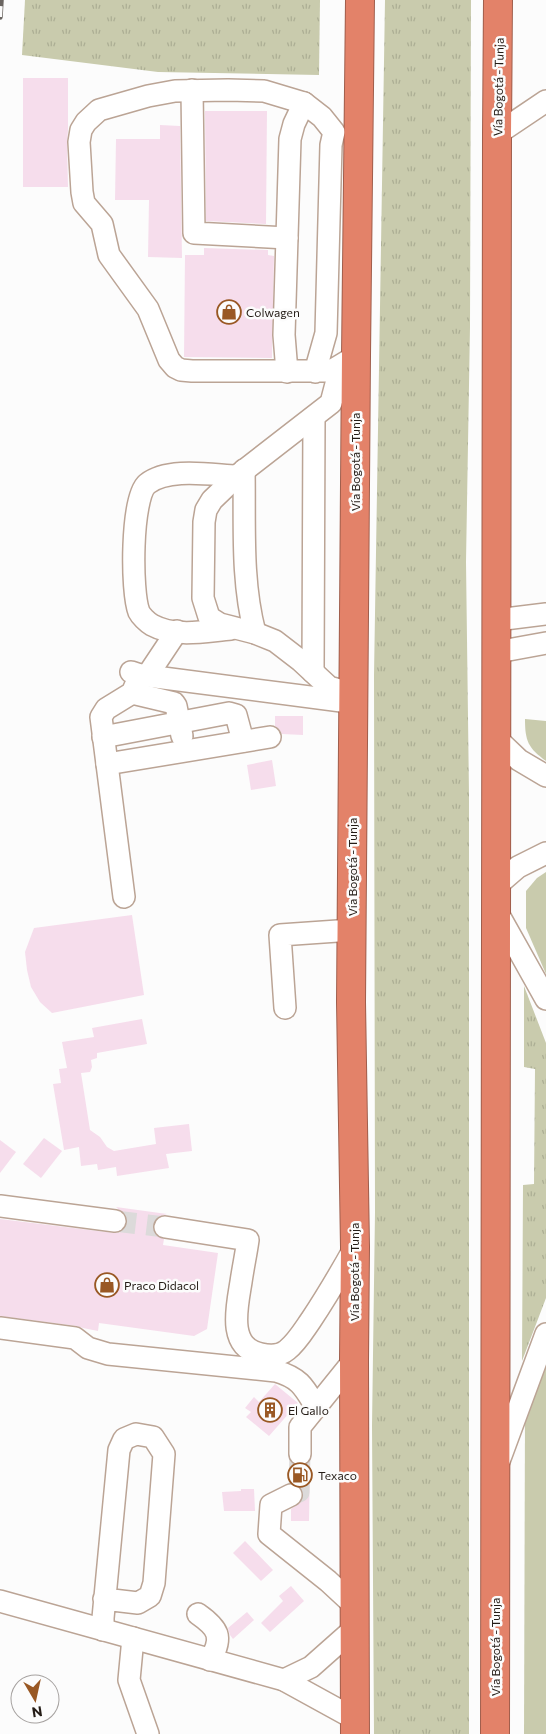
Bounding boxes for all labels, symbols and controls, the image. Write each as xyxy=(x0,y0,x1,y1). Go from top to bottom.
street label: Vía Bogotá - Tunja xyxy=(490,38,506,136)
shop icon: Colwagen xyxy=(216,299,242,325)
place label: Colwagen xyxy=(246,305,300,319)
street label: Vía Bogotá - Tunja xyxy=(348,413,362,511)
street label: Vía Bogotá - Tunja xyxy=(345,818,359,916)
street label: Vía Bogotá - Tunja xyxy=(347,1223,361,1321)
shop icon: Praco Didacol xyxy=(94,1272,120,1298)
place label: Praco Didacol xyxy=(124,1278,199,1292)
building icon: El Gallo xyxy=(257,1397,283,1423)
place label: El Gallo xyxy=(288,1403,329,1417)
fuel station icon: Texaco xyxy=(287,1462,313,1488)
place label: Texaco xyxy=(318,1468,357,1482)
street label: Vía Bogotá - Tunja xyxy=(488,1598,502,1696)
north arrow xyxy=(10,1674,60,1724)
text: N xyxy=(31,1703,44,1722)

